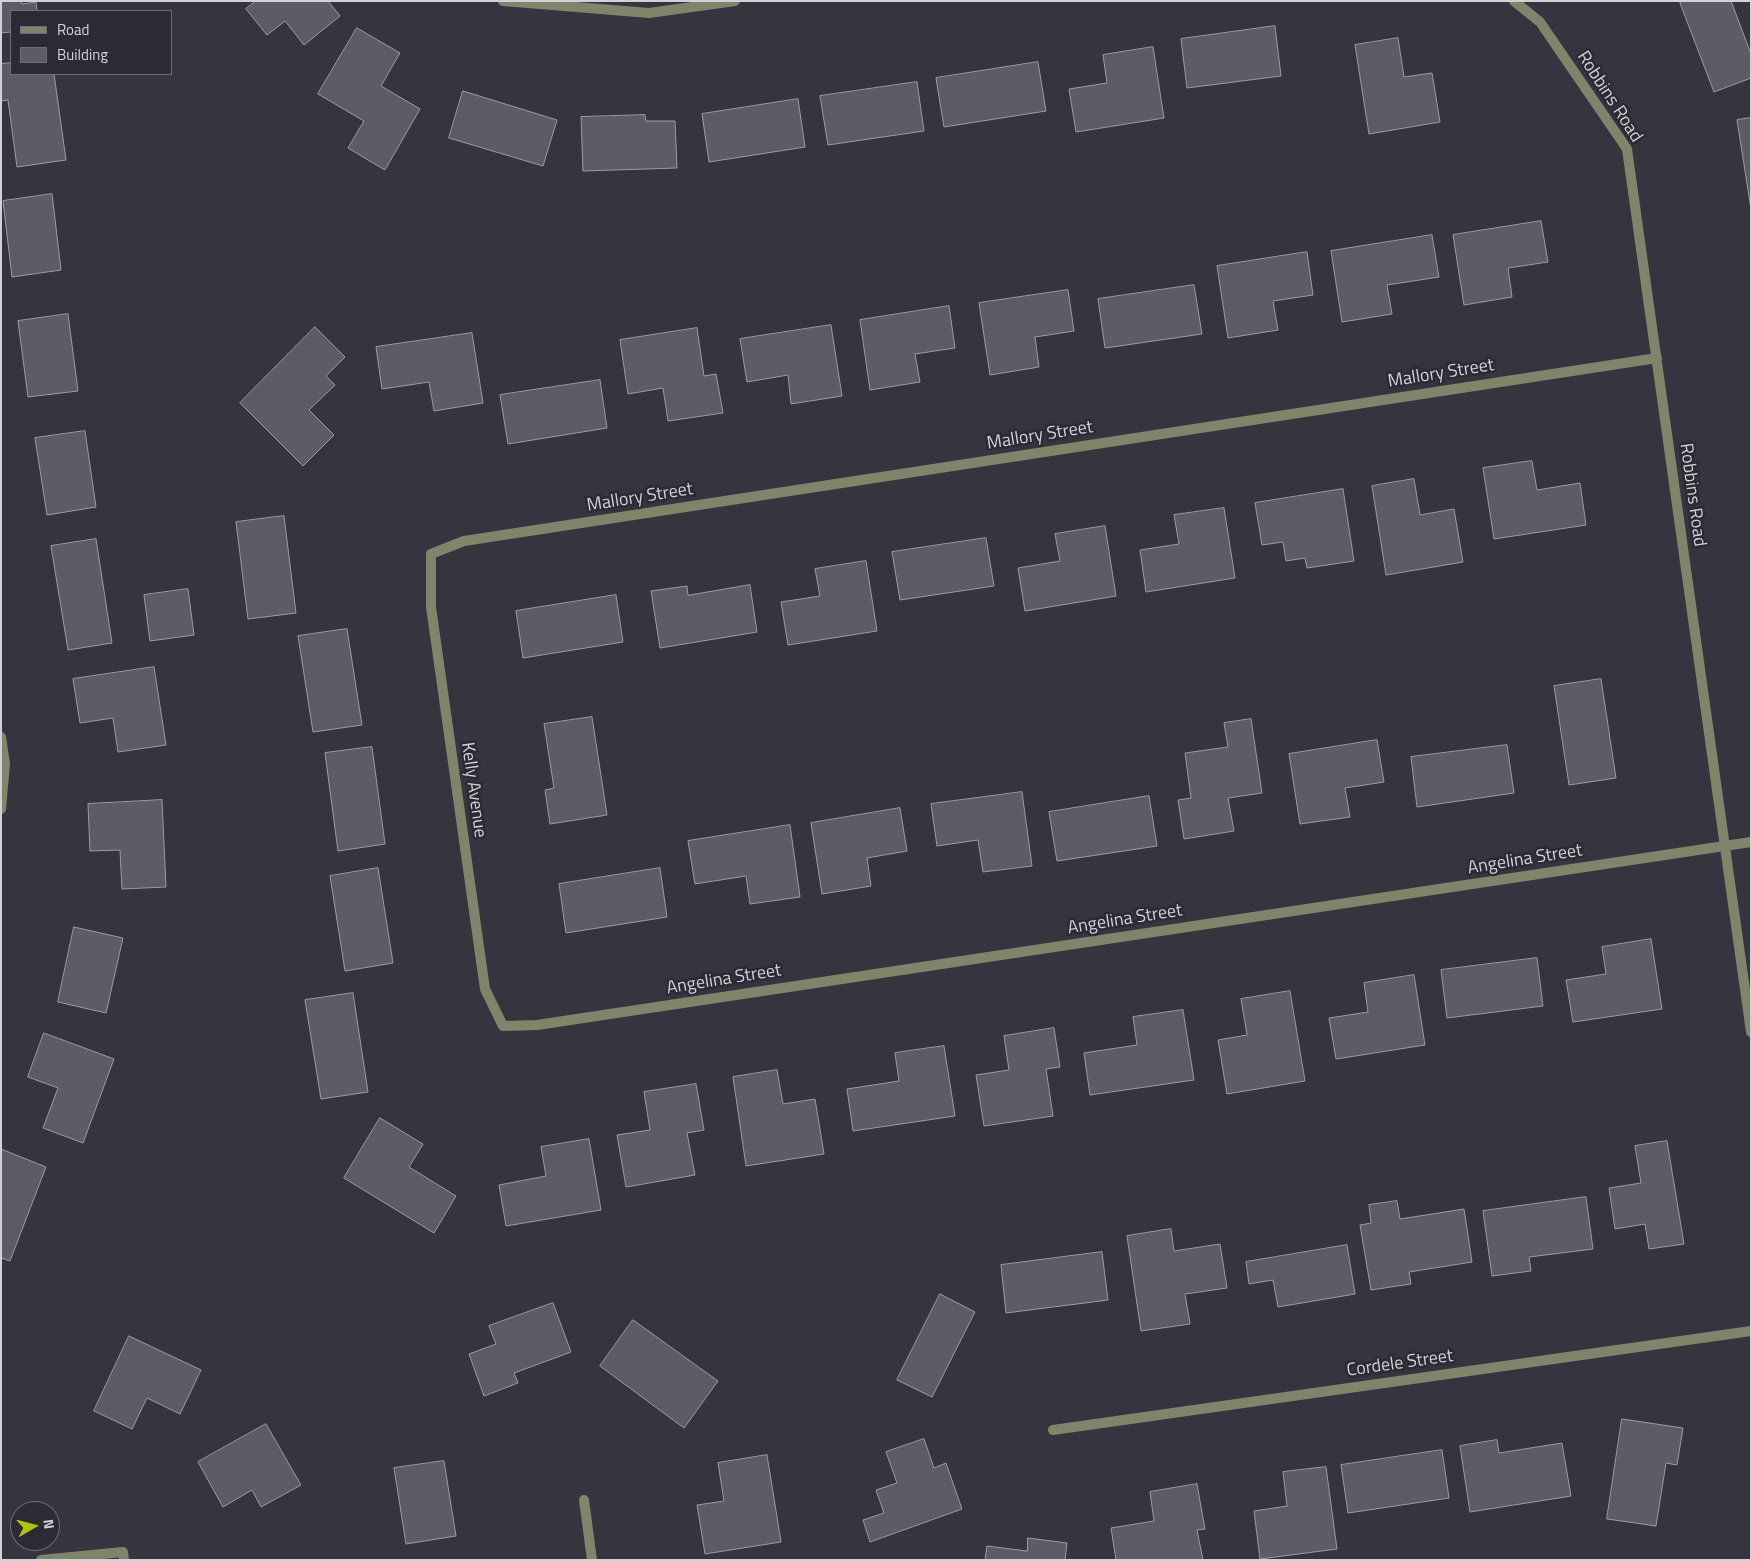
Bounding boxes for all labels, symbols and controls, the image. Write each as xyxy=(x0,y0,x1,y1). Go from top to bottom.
legend xyxy=(10,10,172,75)
text: Road xyxy=(57,18,89,41)
text: Building xyxy=(57,43,108,66)
street label: Robbins Road xyxy=(1572,47,1646,147)
street label: Mallory Street xyxy=(1386,355,1496,393)
street label: Mallory Street xyxy=(985,417,1095,455)
street label: Robbins Road xyxy=(1674,442,1710,548)
street label: Mallory Street xyxy=(585,479,695,517)
street label: Kelly Avenue xyxy=(456,741,490,839)
street label: Angelina Street xyxy=(1466,840,1584,880)
street label: Angelina Street xyxy=(1066,900,1184,940)
street label: Angelina Street xyxy=(665,960,783,1000)
street label: Cordele Street xyxy=(1345,1346,1455,1382)
north arrow xyxy=(10,1501,60,1551)
text: N xyxy=(38,1518,60,1530)

